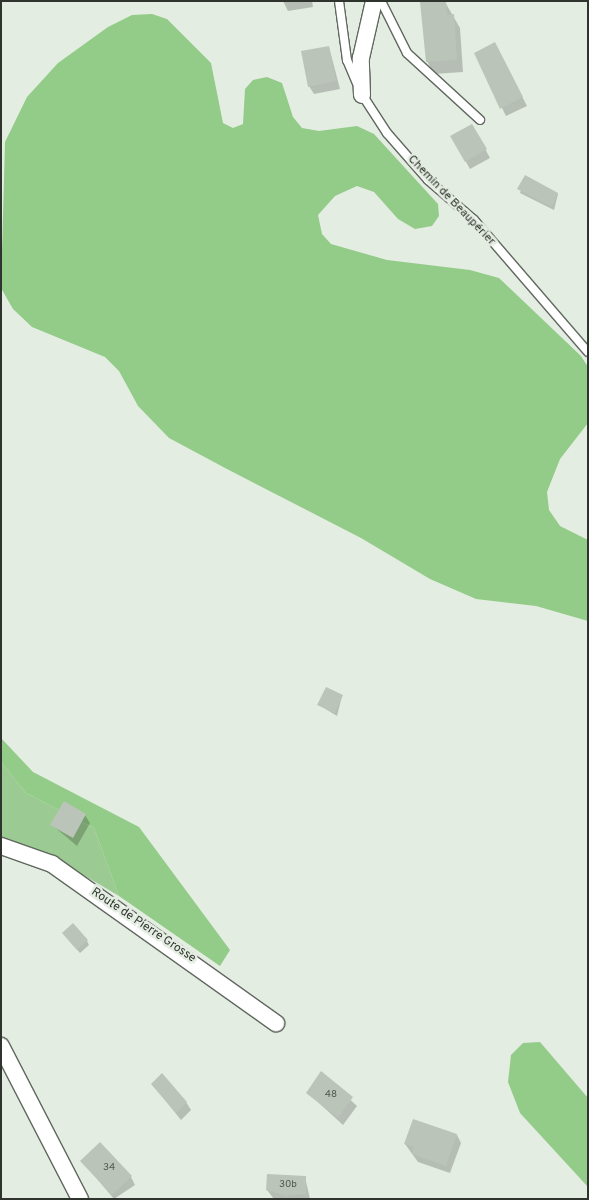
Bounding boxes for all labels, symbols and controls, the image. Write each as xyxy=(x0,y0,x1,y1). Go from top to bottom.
street label: Chemin de Beaupérier xyxy=(404,153,498,249)
street label: Route de Pierre Grosse xyxy=(88,886,198,966)
house number: 48 xyxy=(325,1089,337,1101)
house number: 34 xyxy=(103,1162,115,1174)
house number: 30b xyxy=(279,1179,297,1191)

